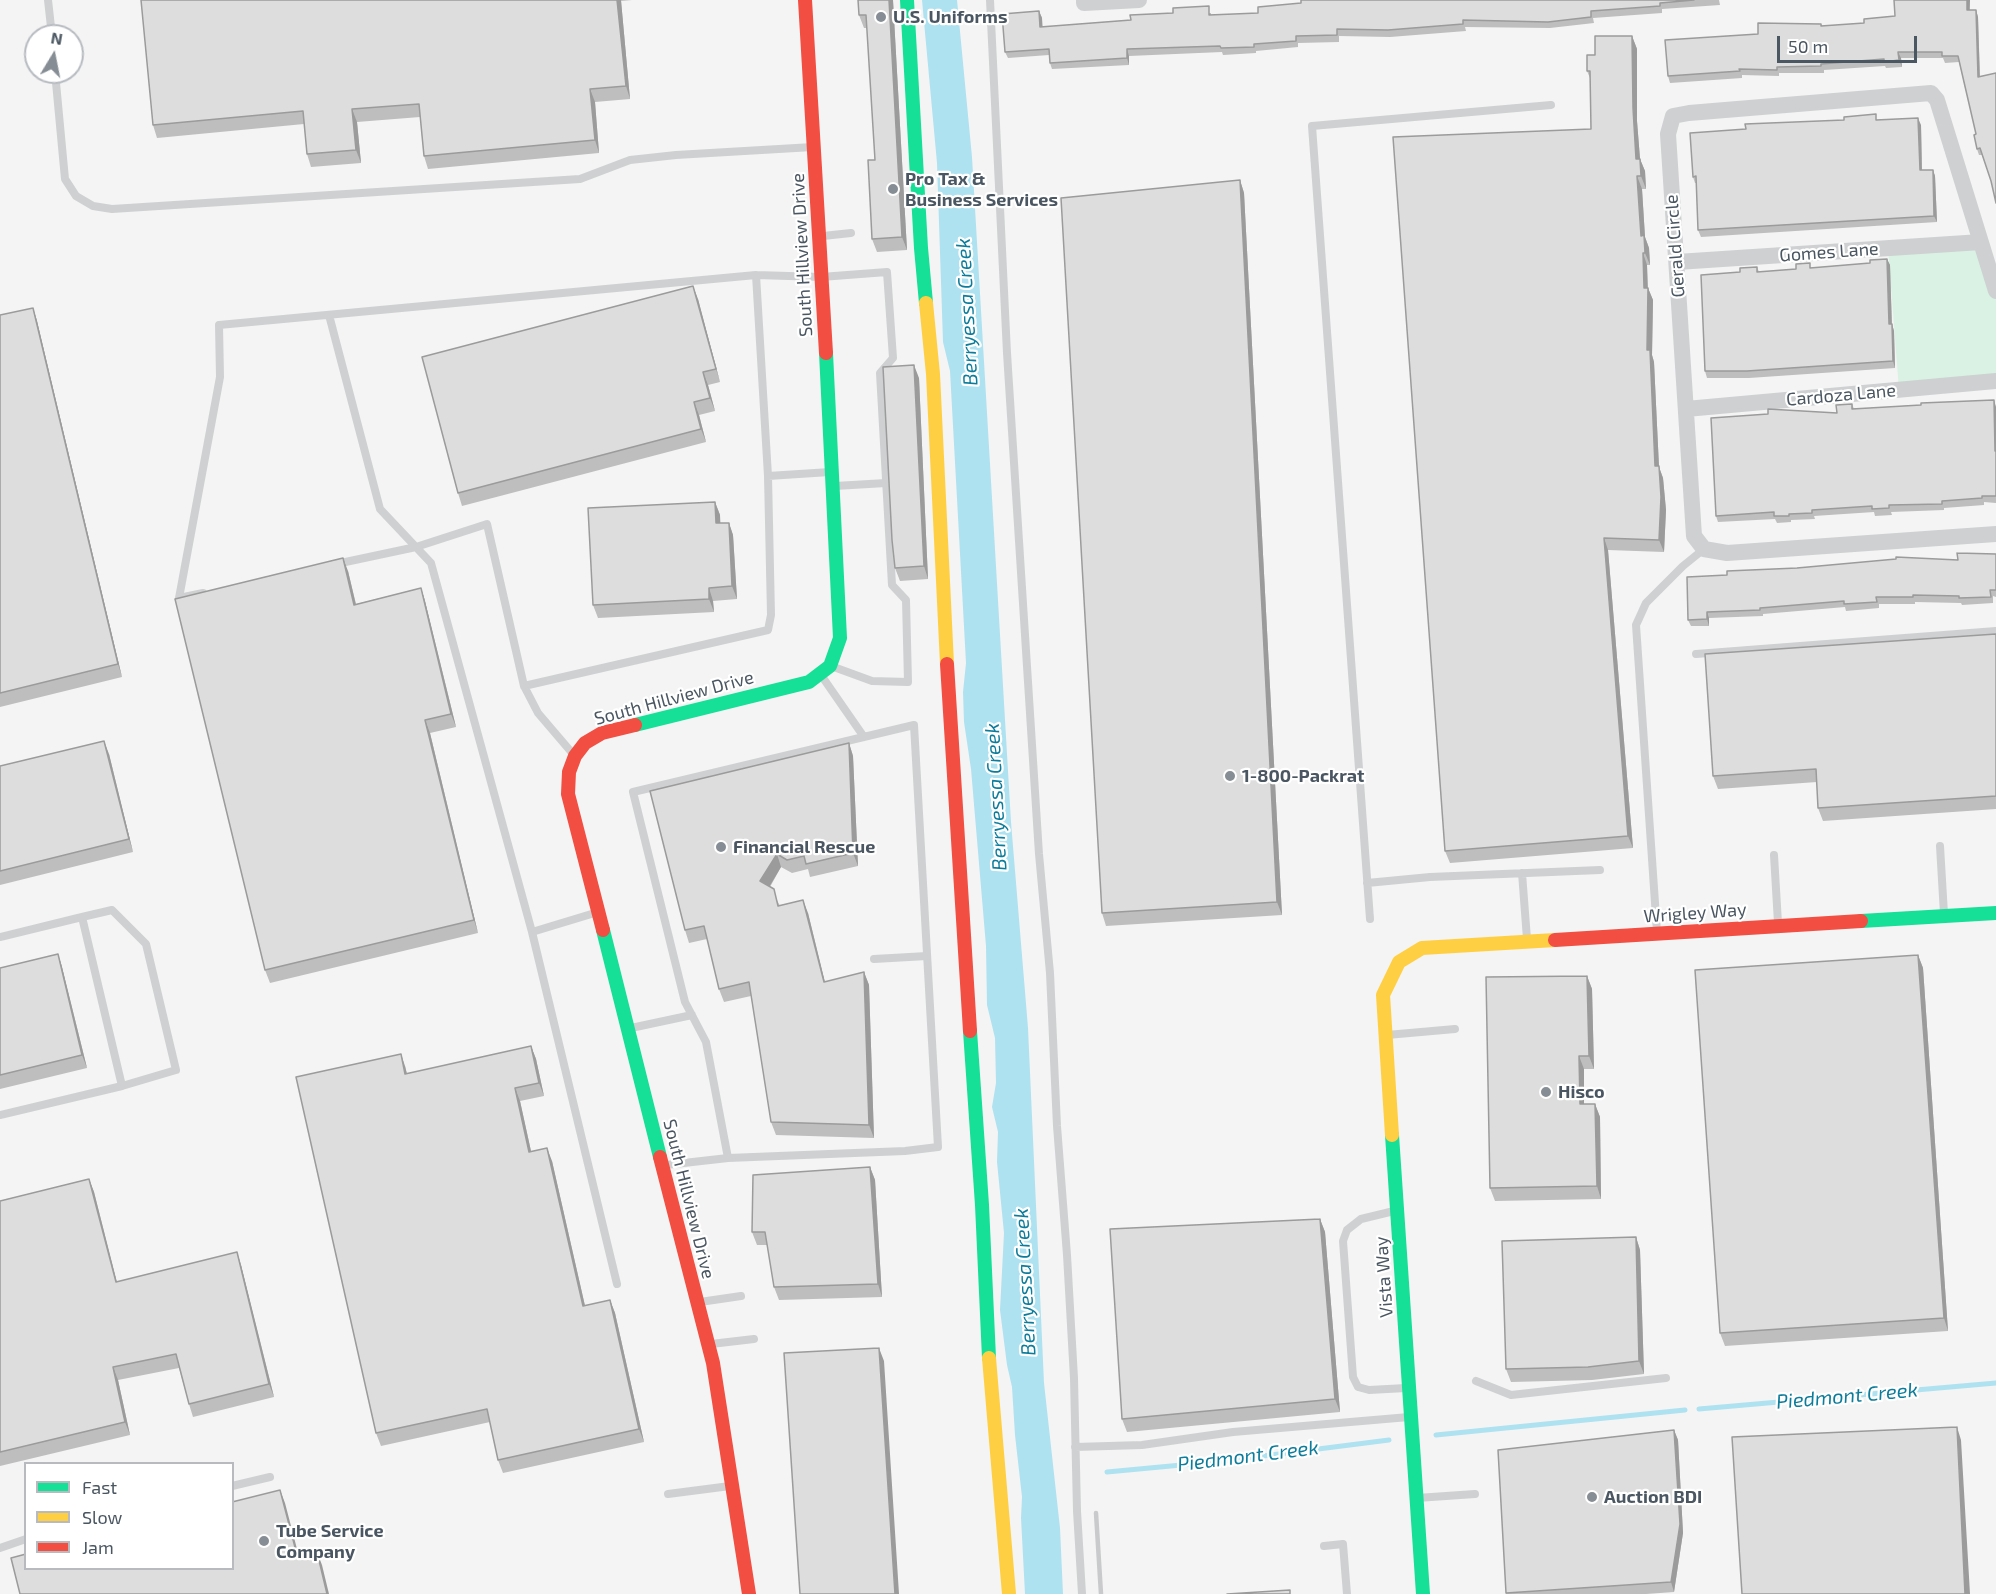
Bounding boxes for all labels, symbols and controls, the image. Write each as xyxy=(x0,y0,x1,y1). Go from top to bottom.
place label: U.S. Uniforms xyxy=(893,6,1008,28)
marker: U.S. Uniforms xyxy=(874,10,888,24)
north arrow xyxy=(24,24,84,84)
scale bar xyxy=(1780,24,1920,62)
text: N xyxy=(50,27,64,48)
text: 50 m xyxy=(1788,35,1828,57)
place label: Pro Tax & Business Services xyxy=(905,168,1058,210)
street label: South Hillview Drive xyxy=(787,173,817,337)
marker: Pro Tax & Business Services xyxy=(886,182,900,196)
street label: Gerald Circle xyxy=(1661,194,1689,298)
water label: Berryessa Creek xyxy=(951,238,983,386)
street label: Gomes Lane xyxy=(1779,238,1879,266)
street label: Cardoza Lane xyxy=(1785,379,1897,411)
street label: South Hillview Drive xyxy=(592,666,756,730)
water label: Berryessa Creek xyxy=(980,723,1012,871)
place label: 1-800-Packrat xyxy=(1242,765,1364,787)
marker: 1-800-Packrat xyxy=(1223,769,1237,783)
place label: Financial Rescue xyxy=(733,836,875,858)
marker: Financial Rescue xyxy=(714,840,728,854)
street label: Wrigley Way xyxy=(1643,899,1747,927)
place label: Hisco xyxy=(1558,1081,1605,1103)
marker: Hisco xyxy=(1539,1085,1553,1099)
street label: South Hillview Drive xyxy=(659,1117,719,1281)
water label: Berryessa Creek xyxy=(1009,1208,1041,1356)
street label: Vista Way xyxy=(1370,1236,1398,1318)
water label: Piedmont Creek xyxy=(1775,1378,1919,1414)
water label: Piedmont Creek xyxy=(1176,1435,1320,1477)
legend xyxy=(24,1462,234,1570)
text: Fast xyxy=(82,1476,117,1498)
place label: Auction BDI xyxy=(1604,1486,1702,1508)
marker: Auction BDI xyxy=(1585,1490,1599,1504)
text: Slow xyxy=(82,1506,122,1528)
place label: Tube Service Company xyxy=(276,1520,384,1562)
marker: Tube Service Company xyxy=(257,1534,271,1548)
text: Jam xyxy=(82,1536,114,1558)

